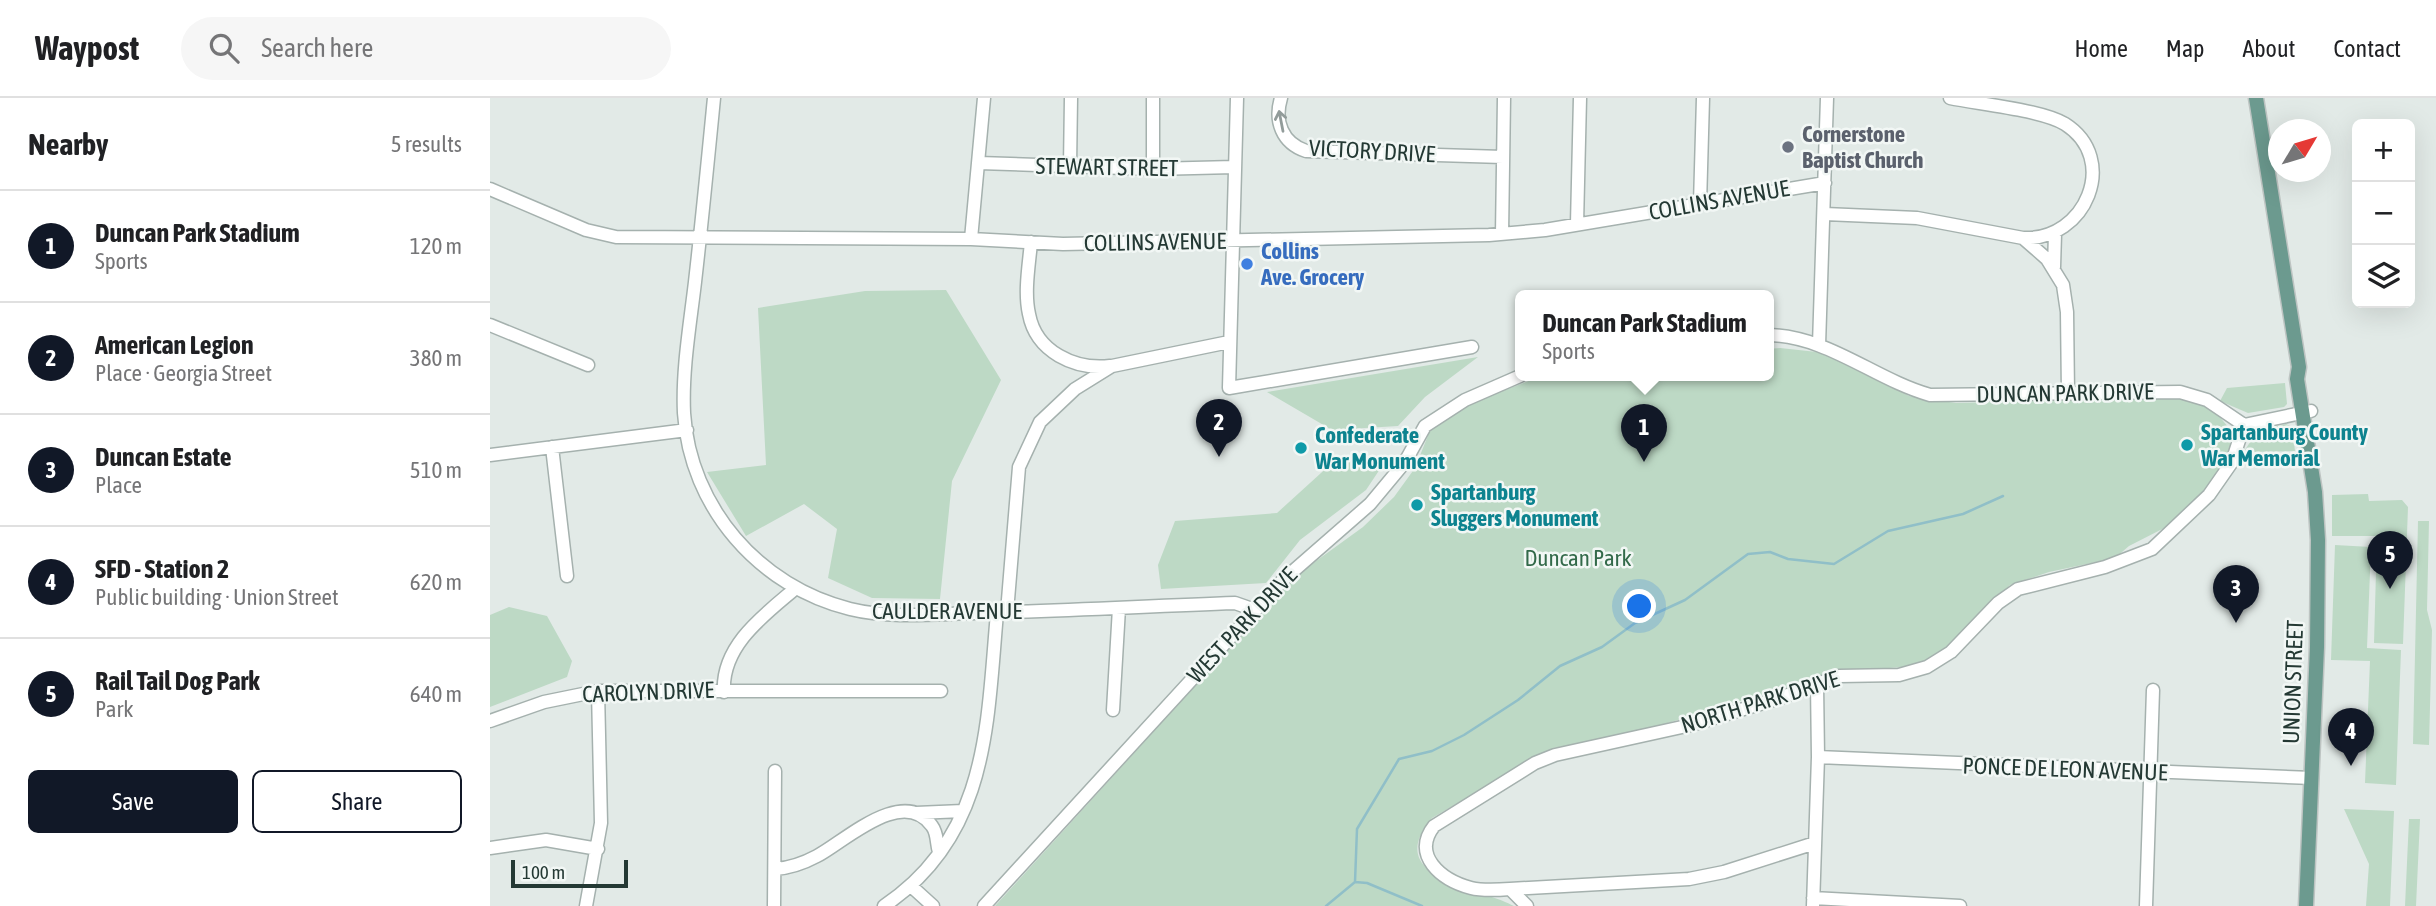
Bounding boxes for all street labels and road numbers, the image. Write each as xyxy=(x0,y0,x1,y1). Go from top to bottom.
street label: VICTORY DRIVE xyxy=(1308,135,1436,167)
street label: STEWART STREET xyxy=(1035,153,1179,181)
street label: COLLINS AVENUE xyxy=(1647,175,1791,225)
street label: COLLINS AVENUE xyxy=(1084,228,1227,256)
street label: DUNCAN PARK DRIVE xyxy=(1976,378,2154,408)
street label: WEST PARK DRIVE xyxy=(1182,562,1302,688)
street label: CAULDER AVENUE xyxy=(872,598,1022,624)
street label: UNION STREET xyxy=(2278,620,2308,744)
street label: NORTH PARK DRIVE xyxy=(1678,666,1842,738)
street label: CAROLYN DRIVE xyxy=(582,677,715,707)
street label: PONCE DE LEON AVENUE xyxy=(1962,752,2168,786)

